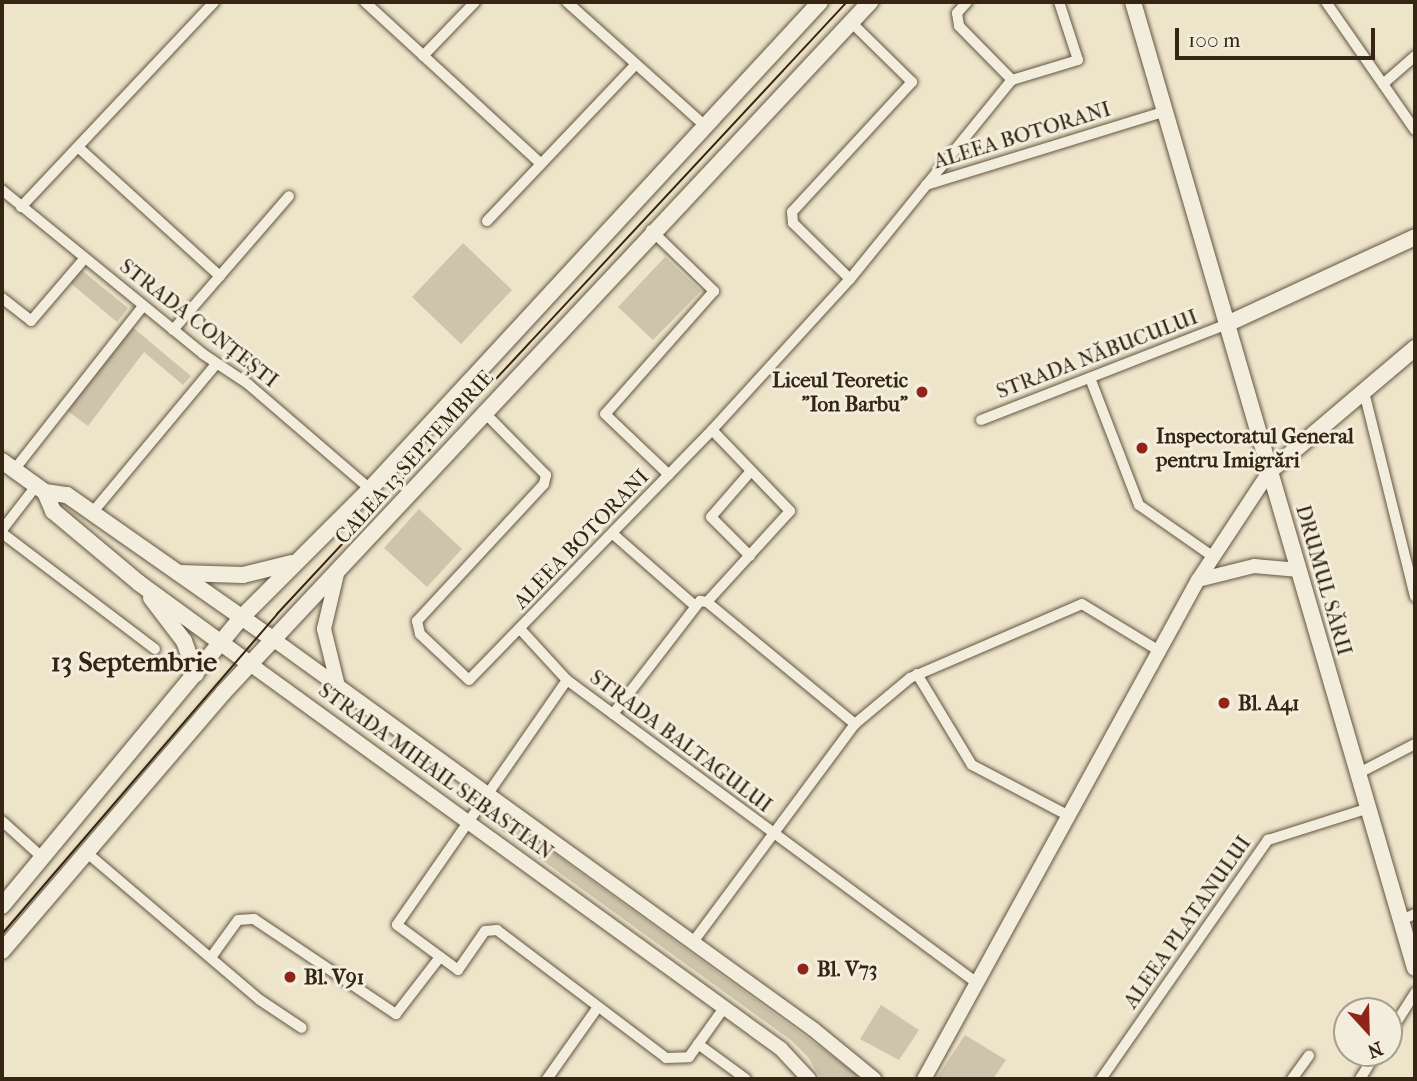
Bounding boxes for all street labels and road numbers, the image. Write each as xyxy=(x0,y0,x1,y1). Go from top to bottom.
street label: ALEEA BOTORANI xyxy=(930,96,1114,174)
street label: STRADA CONȚEȘTI xyxy=(115,253,283,393)
street label: STRADA NĂBUCULUI xyxy=(993,304,1201,404)
street label: CALEA 13 SEPTEMBRIE xyxy=(329,365,499,549)
street label: ALEEA BOTORANI xyxy=(508,464,654,614)
street label: DRUMUL SĂRII xyxy=(1290,502,1358,658)
street label: STRADA BALTAGULUI xyxy=(585,664,777,818)
street label: STRADA MIHAIL SEBASTIAN xyxy=(314,677,558,865)
street label: ALEEA PLATANULUI xyxy=(1118,831,1256,1013)

